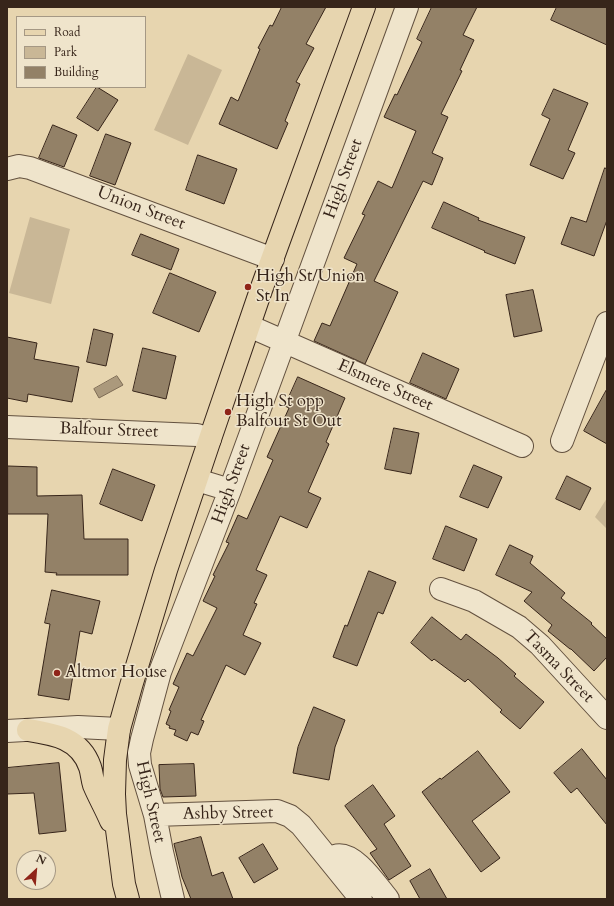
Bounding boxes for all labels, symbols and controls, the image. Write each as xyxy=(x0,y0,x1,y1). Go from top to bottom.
legend xyxy=(16,16,146,88)
text: Road xyxy=(54,24,80,40)
text: Park xyxy=(54,44,77,60)
text: Building xyxy=(54,64,98,80)
street label: High Street xyxy=(320,136,368,222)
street label: Union Street xyxy=(94,183,188,235)
place label: High St/Union St In xyxy=(256,267,365,307)
marker: High St/Union St In xyxy=(243,282,253,292)
street label: Elsmere Street xyxy=(334,356,436,416)
place label: High St opp Balfour St Out xyxy=(236,392,342,432)
marker: High St opp Balfour St Out xyxy=(223,407,233,417)
street label: Balfour Street xyxy=(59,419,159,443)
street label: High Street xyxy=(208,441,256,527)
street label: Tasma Street xyxy=(518,627,598,707)
place label: Altmor House xyxy=(65,663,167,683)
marker: Altmor House xyxy=(52,668,62,678)
street label: High Street xyxy=(131,759,169,845)
street label: Ashby Street xyxy=(182,803,274,825)
north arrow xyxy=(16,850,56,890)
text: N xyxy=(33,851,49,868)

